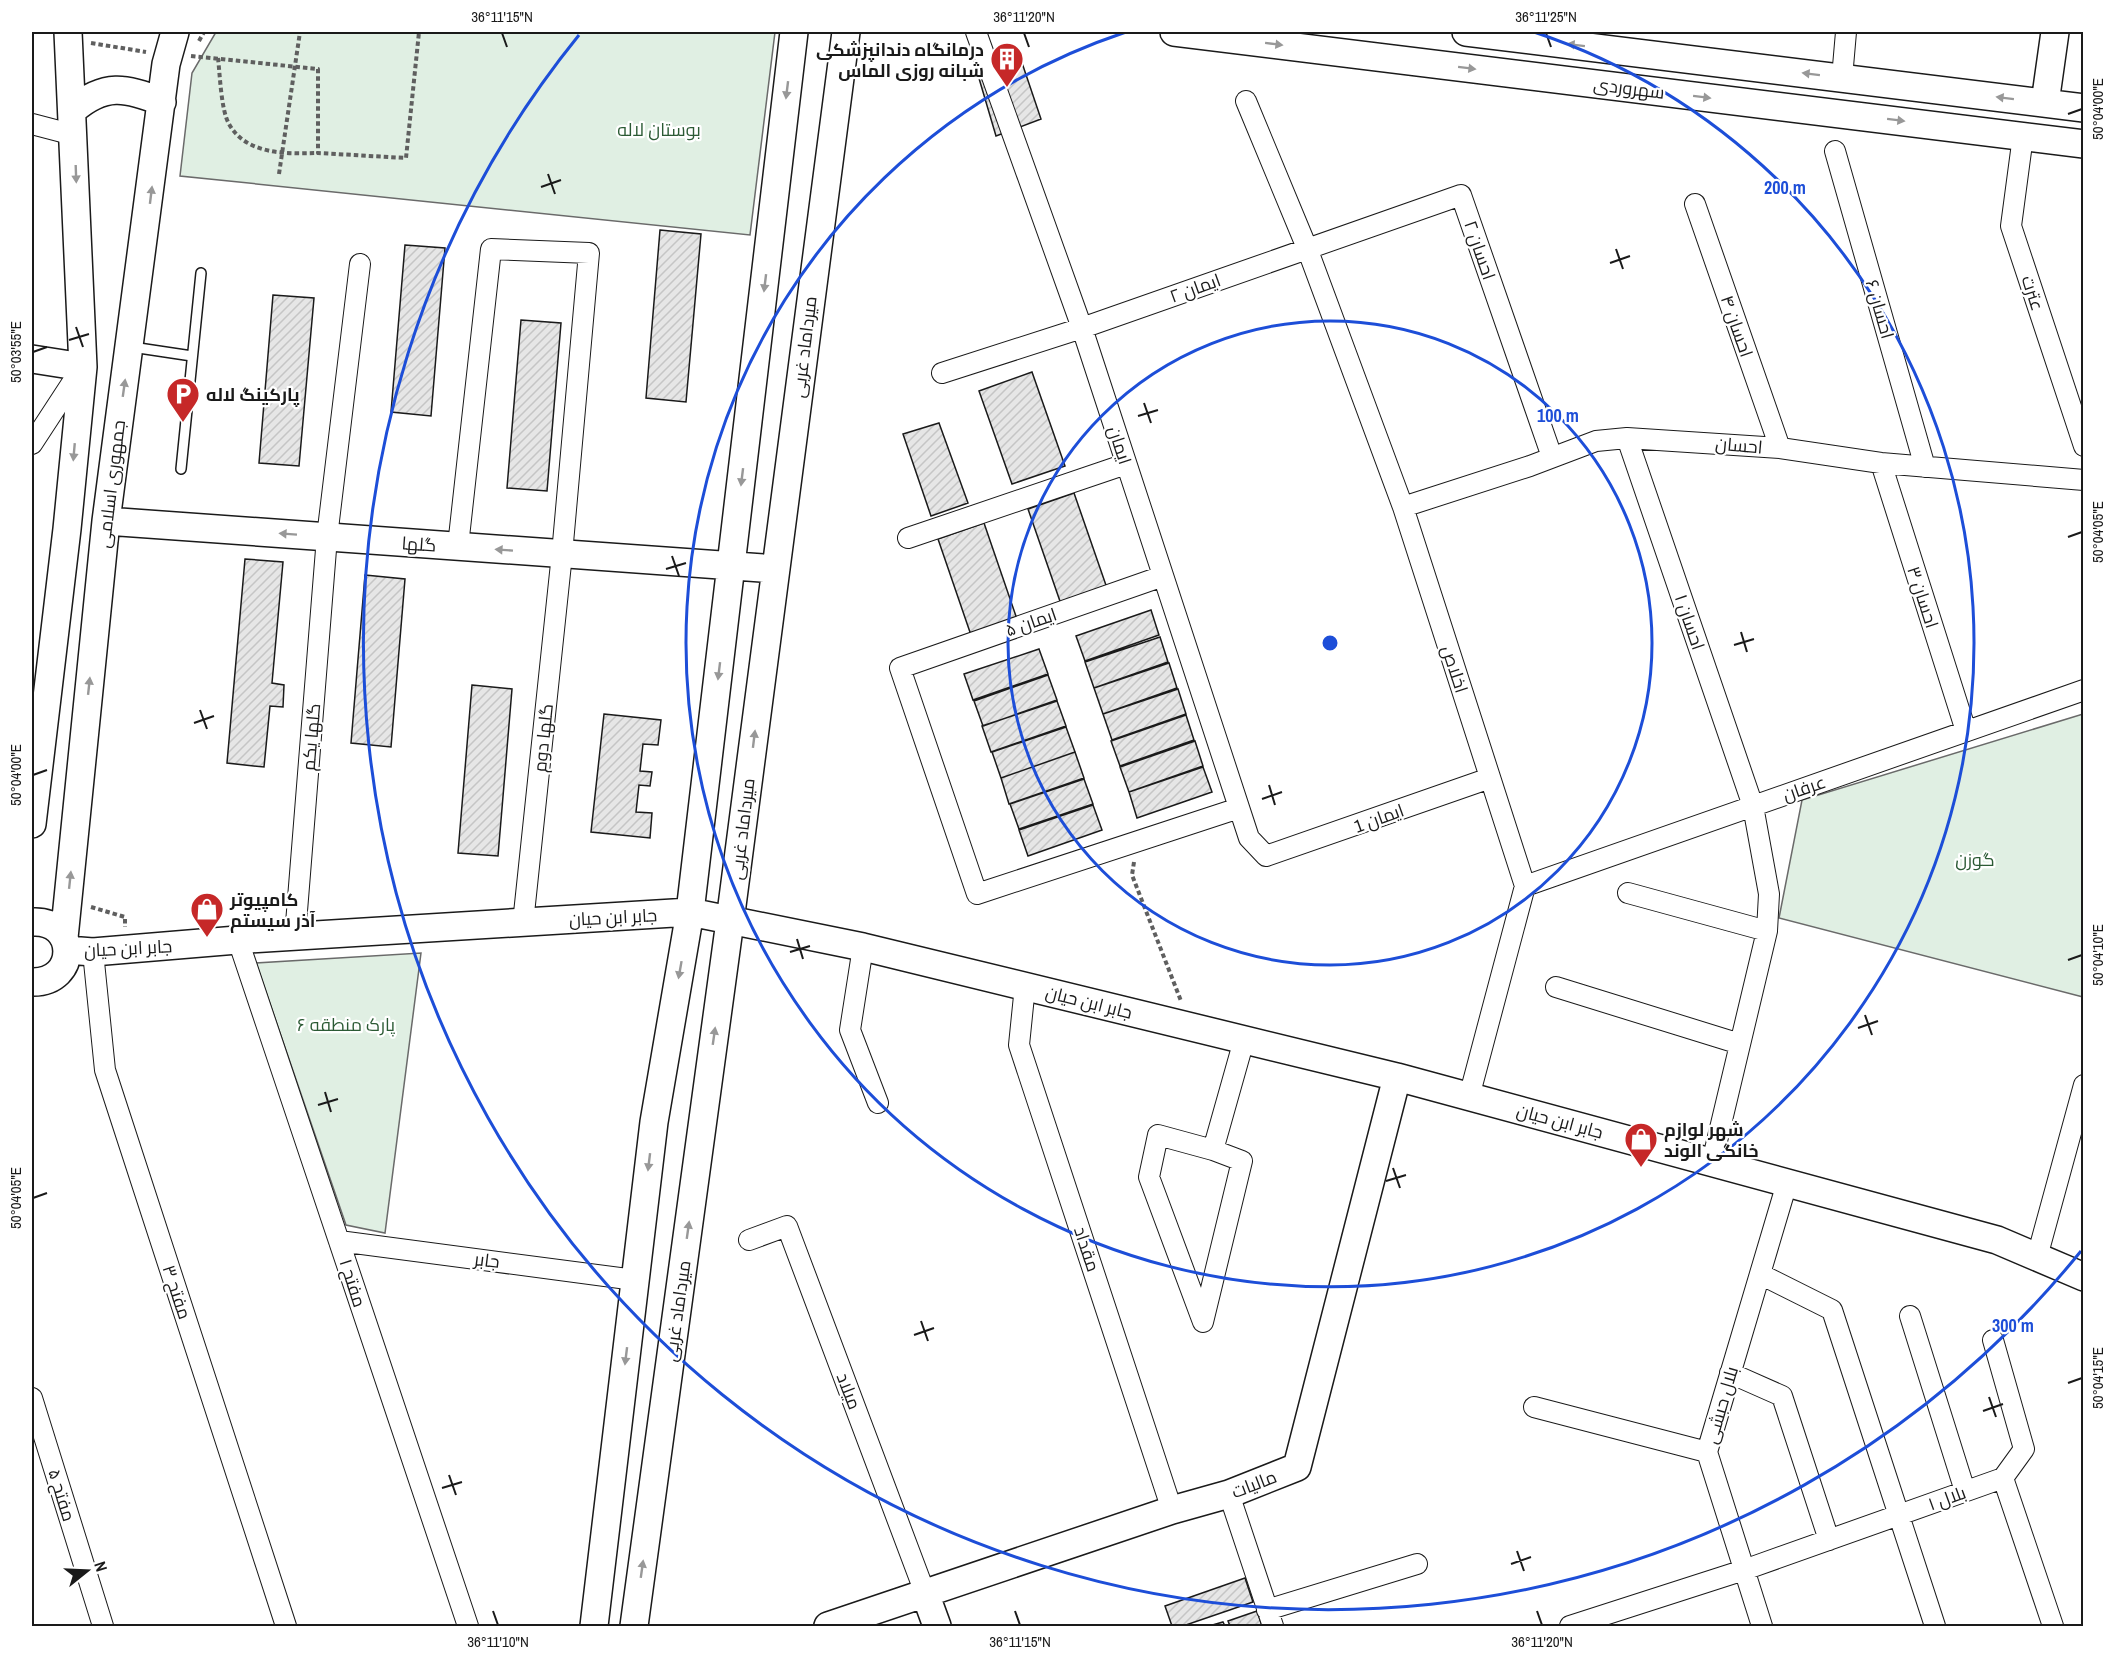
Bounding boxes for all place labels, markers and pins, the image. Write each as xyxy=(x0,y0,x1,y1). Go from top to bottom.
place label: درمانگاه دندان‍‍پزشکی شبانه روزی الماس xyxy=(816,37,984,83)
building icon: درمانگاه دندان‍‍پزشکی شبانه روزی الماس xyxy=(989,41,1025,88)
parking icon: پارکینگ لاله xyxy=(165,376,201,423)
place label: پارکینگ لاله xyxy=(206,382,300,407)
centre of rings xyxy=(1320,633,1340,653)
place label: کامپیوتر آذر سیستم xyxy=(229,887,316,933)
shop icon: کامپیوتر آذر سیستم xyxy=(189,891,225,938)
place label: شهر لوازم خانگی الوند xyxy=(1664,1117,1759,1163)
shop icon: شهر لوازم خانگی الوند xyxy=(1623,1121,1659,1168)

